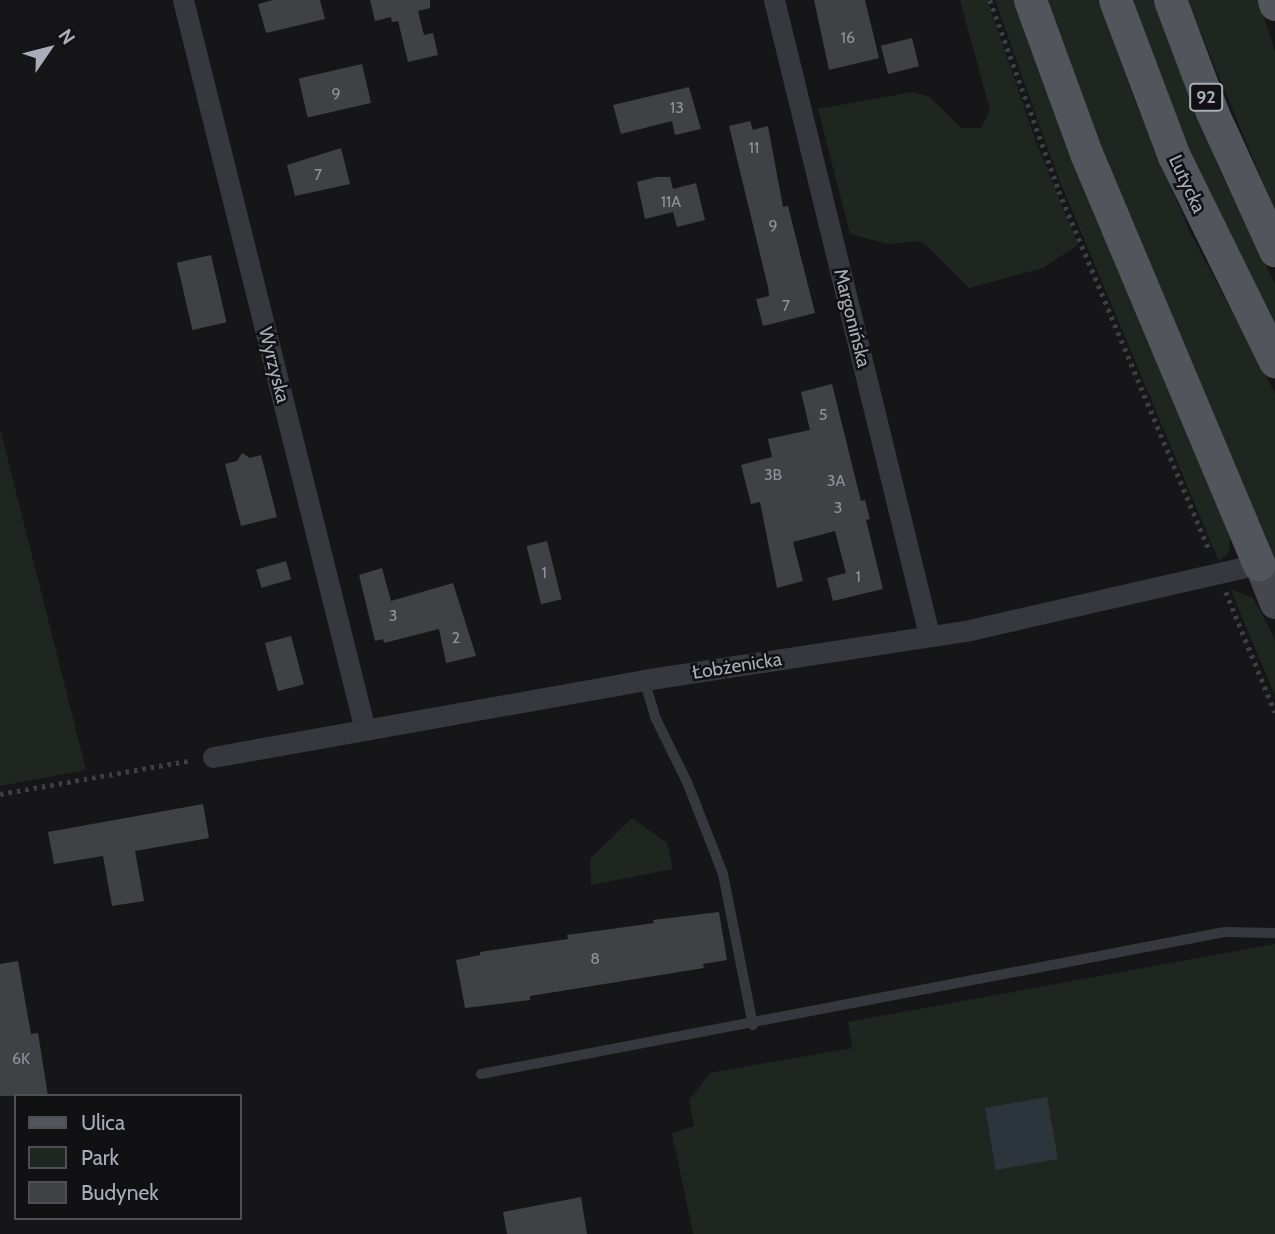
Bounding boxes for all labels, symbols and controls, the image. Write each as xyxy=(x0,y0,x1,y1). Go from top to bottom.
north arrow xyxy=(14,14,84,84)
text: N xyxy=(53,25,80,49)
house number: 16 xyxy=(841,28,855,48)
road number: 92 xyxy=(1188,82,1224,112)
house number: 9 xyxy=(331,84,341,104)
house number: 13 xyxy=(670,98,684,118)
house number: 11 xyxy=(749,138,759,158)
street label: Lutycka xyxy=(1164,151,1210,217)
house number: 7 xyxy=(314,165,322,185)
house number: 11A xyxy=(661,192,681,212)
house number: 9 xyxy=(768,216,778,236)
street label: Margonińska xyxy=(829,266,875,370)
house number: 7 xyxy=(782,296,790,316)
street label: Wyrzyska xyxy=(254,325,294,405)
house number: 5 xyxy=(819,405,827,425)
house number: 3B xyxy=(764,465,782,485)
house number: 3A xyxy=(827,471,845,491)
house number: 3 xyxy=(834,498,842,518)
house number: 1 xyxy=(541,563,547,583)
house number: 1 xyxy=(855,567,861,587)
house number: 3 xyxy=(389,606,397,626)
house number: 2 xyxy=(452,628,460,648)
street label: Łobżenicka xyxy=(691,648,783,684)
house number: 8 xyxy=(590,949,600,969)
house number: 6K xyxy=(12,1049,30,1069)
legend xyxy=(14,1094,242,1220)
text: Ulica xyxy=(81,1110,125,1135)
text: Park xyxy=(81,1145,119,1170)
text: Budynek xyxy=(81,1180,159,1205)

